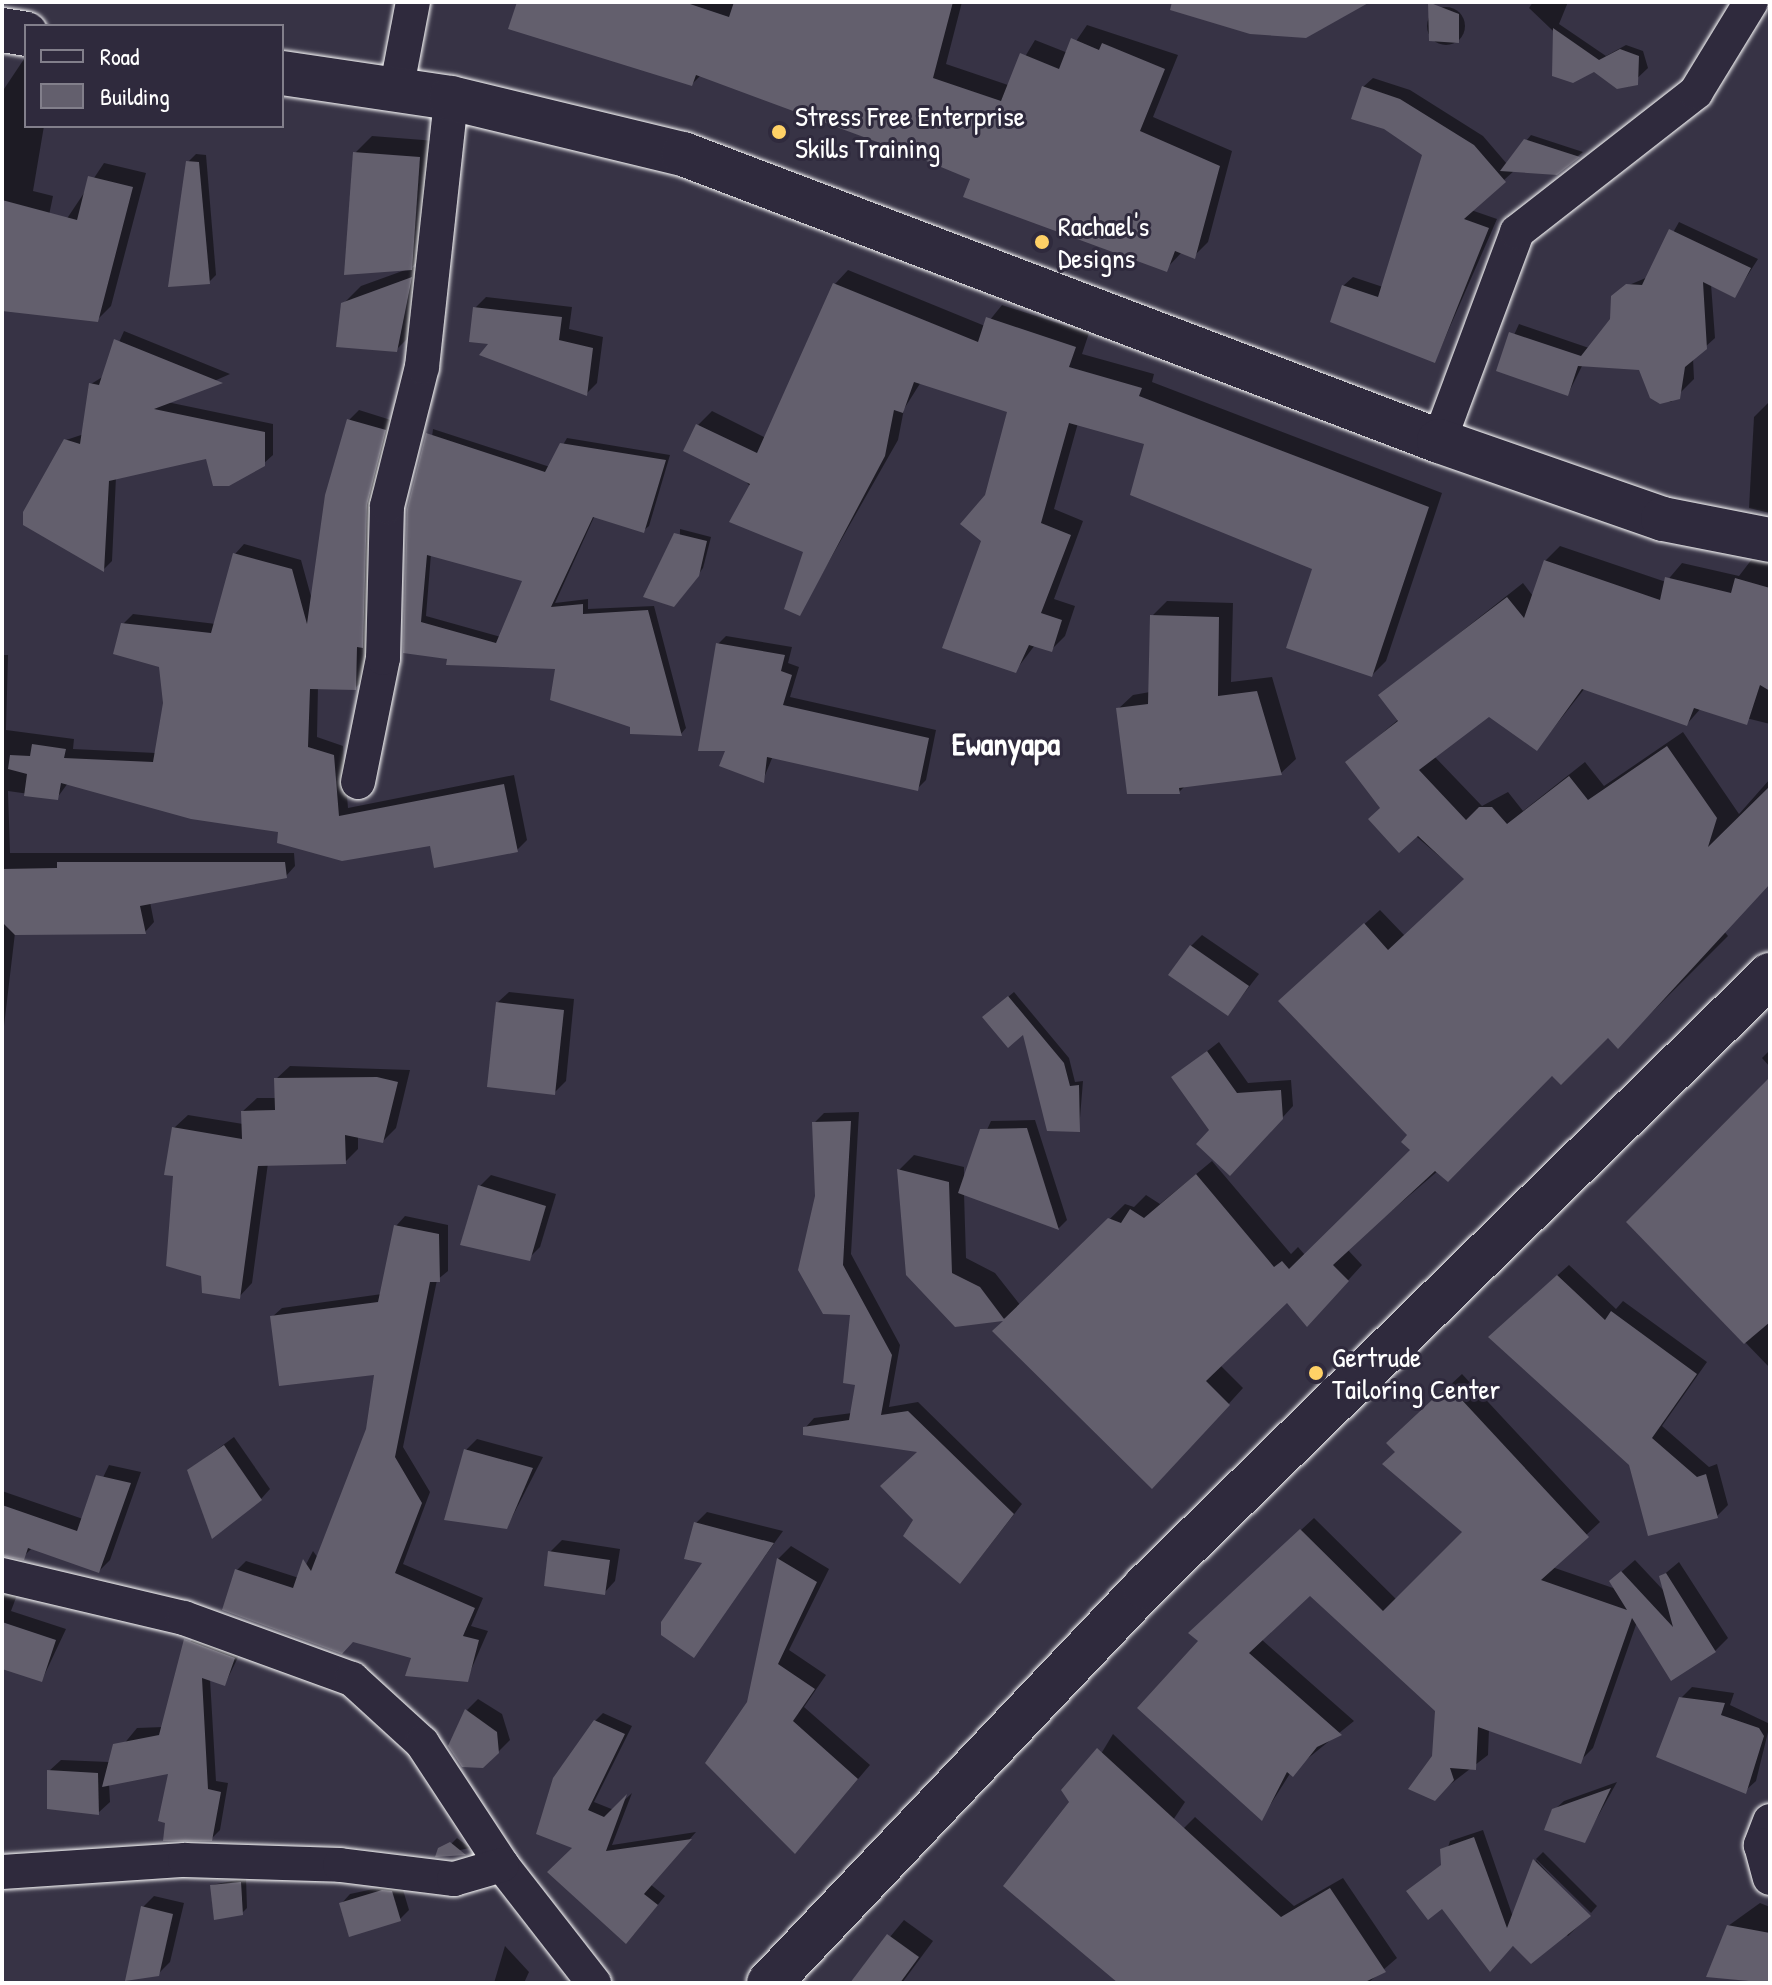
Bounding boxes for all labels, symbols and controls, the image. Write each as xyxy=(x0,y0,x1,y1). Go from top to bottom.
legend xyxy=(24,24,284,128)
text: Road xyxy=(100,40,139,72)
text: Building xyxy=(100,80,170,112)
place label: Stress Free Enterprise Skills Training xyxy=(795,99,1025,165)
marker: Stress Free Enterprise Skills Training xyxy=(770,123,788,141)
place label: Rachael's Designs xyxy=(1058,209,1149,275)
marker: Rachael's Designs xyxy=(1033,233,1051,251)
district label: Ewanyapa xyxy=(952,725,1060,763)
place label: Gertrude Tailoring Center xyxy=(1332,1340,1500,1406)
marker: Gertrude Tailoring Center xyxy=(1307,1364,1325,1382)

